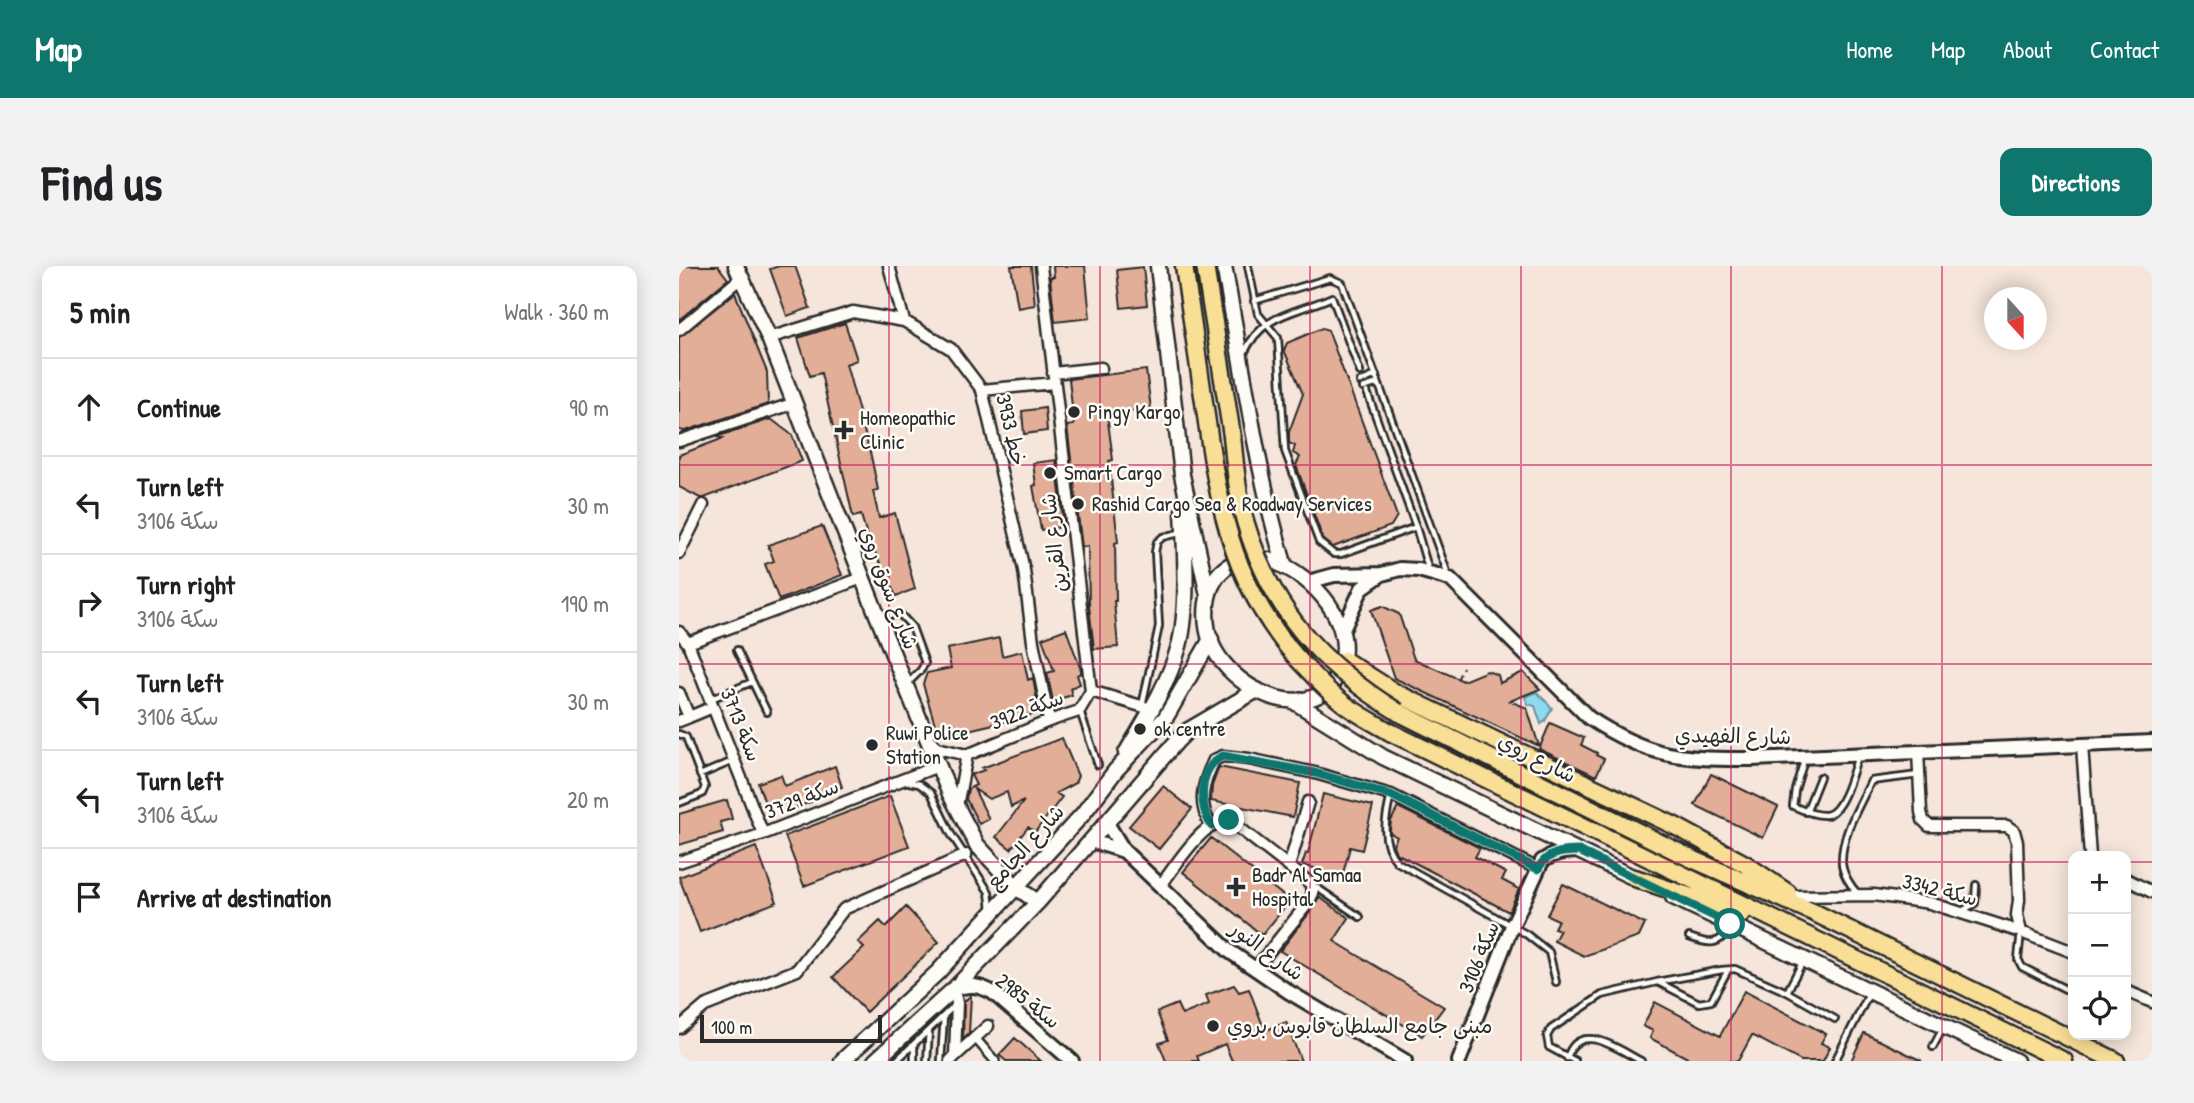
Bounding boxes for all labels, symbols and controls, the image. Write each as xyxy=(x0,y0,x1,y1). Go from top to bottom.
text: Map xyxy=(35,27,82,71)
text: Home xyxy=(1846,33,1893,65)
text: Map xyxy=(1931,33,1965,65)
text: About xyxy=(2003,33,2052,65)
text: Contact xyxy=(2090,33,2159,65)
button: Directions xyxy=(2000,148,2152,216)
text: Find us xyxy=(42,149,162,215)
north arrow xyxy=(1984,287,2047,350)
text: 5 min xyxy=(70,292,130,332)
text: Walk · 360 m xyxy=(504,296,609,327)
icon: ahead xyxy=(70,388,108,426)
text: Continue xyxy=(137,390,221,425)
street label: 3933 خط xyxy=(989,391,1034,468)
text: 90 m xyxy=(569,392,609,423)
place label: Pingy Kargo xyxy=(1088,397,1180,426)
place label: Homeopathic Clinic xyxy=(860,403,956,456)
marker: Pingy Kargo xyxy=(1066,404,1082,420)
marker: Homeopathic Clinic xyxy=(834,420,854,440)
place label: Smart Cargo xyxy=(1064,458,1162,487)
marker: Smart Cargo xyxy=(1042,465,1058,481)
text: Turn left xyxy=(137,469,223,504)
icon: left xyxy=(70,486,108,524)
place label: Rashid Cargo Sea & Roadway Services xyxy=(1092,489,1372,518)
text: 30 m xyxy=(567,490,609,521)
street label: شارع القرين xyxy=(1033,492,1075,594)
marker: Rashid Cargo Sea & Roadway Services xyxy=(1070,496,1086,512)
text: سكة 3106 xyxy=(137,505,219,536)
street label: شارع سوق روي xyxy=(852,522,926,654)
text: Turn right xyxy=(137,567,235,602)
icon: right xyxy=(70,584,108,622)
text: 190 m xyxy=(561,588,609,619)
text: سكة 3106 xyxy=(137,603,219,634)
text: Turn left xyxy=(137,665,223,700)
icon: left xyxy=(70,682,108,720)
street label: سكة 3922 xyxy=(986,682,1068,737)
street label: سكة 3713 xyxy=(714,684,769,766)
text: 30 m xyxy=(567,686,609,717)
text: سكة 3106 xyxy=(137,701,219,732)
place label: ok centre xyxy=(1154,714,1226,743)
place label: Ruwi Police Station xyxy=(886,718,969,771)
street label: شارع الفهيدي xyxy=(1675,720,1791,752)
marker: ok centre xyxy=(1132,721,1148,737)
street label: شارع روي xyxy=(1493,726,1581,790)
marker: Ruwi Police Station xyxy=(864,737,880,753)
text: Turn left xyxy=(137,763,223,798)
street label: سكة 3729 xyxy=(761,771,843,826)
icon: left xyxy=(70,780,108,818)
text: 20 m xyxy=(567,784,609,815)
street label: شارع الجامع xyxy=(979,798,1071,896)
text: سكة 3106 xyxy=(137,799,219,830)
route end xyxy=(1213,804,1244,835)
map controls xyxy=(2068,851,2131,1040)
button: + xyxy=(2068,851,2131,914)
place label: Badr Al Samaa Hospital xyxy=(1252,860,1361,913)
street label: سكة 3342 xyxy=(1900,866,1981,913)
marker: Badr Al Samaa Hospital xyxy=(1226,877,1246,897)
icon: arrive xyxy=(70,878,108,916)
text: Arrive at destination xyxy=(137,880,332,915)
route start xyxy=(1714,908,1745,939)
street label: شارع النور xyxy=(1222,913,1310,988)
button: − xyxy=(2068,914,2131,977)
street label: سكة 3106 xyxy=(1451,917,1506,997)
street label: سكة 2985 xyxy=(990,966,1067,1035)
button: locate xyxy=(2068,977,2131,1040)
place label: مبنى جامع السلطان قابوس بروي xyxy=(1227,1011,1492,1041)
scale bar xyxy=(700,1012,882,1044)
text: 100 m xyxy=(711,1014,752,1040)
marker: مبنى جامع السلطان قابوس بروي xyxy=(1205,1018,1221,1034)

